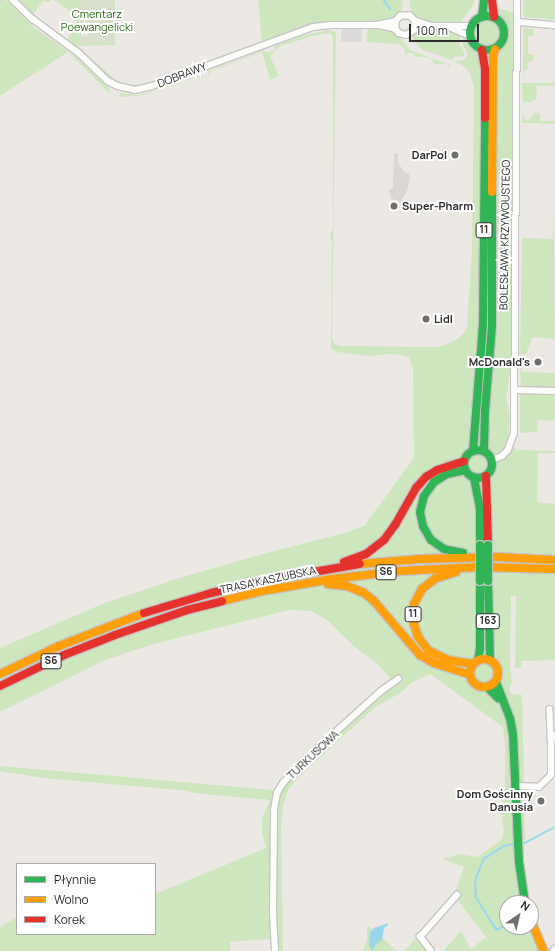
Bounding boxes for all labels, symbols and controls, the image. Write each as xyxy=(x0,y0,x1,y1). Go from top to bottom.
park label: Cmentarz Poewangelicki xyxy=(61,8,133,34)
scale bar xyxy=(411,16,481,42)
text: 100 m xyxy=(416,22,448,39)
street label: DOBRAWY xyxy=(156,60,208,90)
place label: DarPol xyxy=(412,148,447,162)
marker: DarPol xyxy=(450,150,460,160)
street label: BOLESŁAWA KRZYWOUSTEGO xyxy=(497,160,513,310)
place label: Super-Pharm xyxy=(402,199,473,213)
marker: Super-Pharm xyxy=(389,201,399,211)
road number: 11 xyxy=(475,222,493,238)
place label: Lidl xyxy=(434,312,453,326)
marker: Lidl xyxy=(421,314,431,324)
place label: McDonald's xyxy=(469,355,530,369)
marker: McDonald's xyxy=(533,357,543,367)
street label: TRASA KASZUBSKA xyxy=(219,563,317,597)
road number: S6 xyxy=(375,564,397,580)
road number: 11 xyxy=(404,606,422,622)
road number: 163 xyxy=(475,613,501,629)
road number: S6 xyxy=(40,653,62,669)
street label: TURKUSOWA xyxy=(284,728,342,782)
place label: Dom Gościnny Danusia xyxy=(457,788,533,814)
marker: Dom Gościnny Danusia xyxy=(536,796,546,806)
legend xyxy=(16,863,156,935)
text: Płynnie xyxy=(54,871,96,888)
text: Wolno xyxy=(54,891,89,908)
north arrow xyxy=(499,895,539,935)
text: N xyxy=(518,897,533,914)
text: Korek xyxy=(54,911,85,928)

